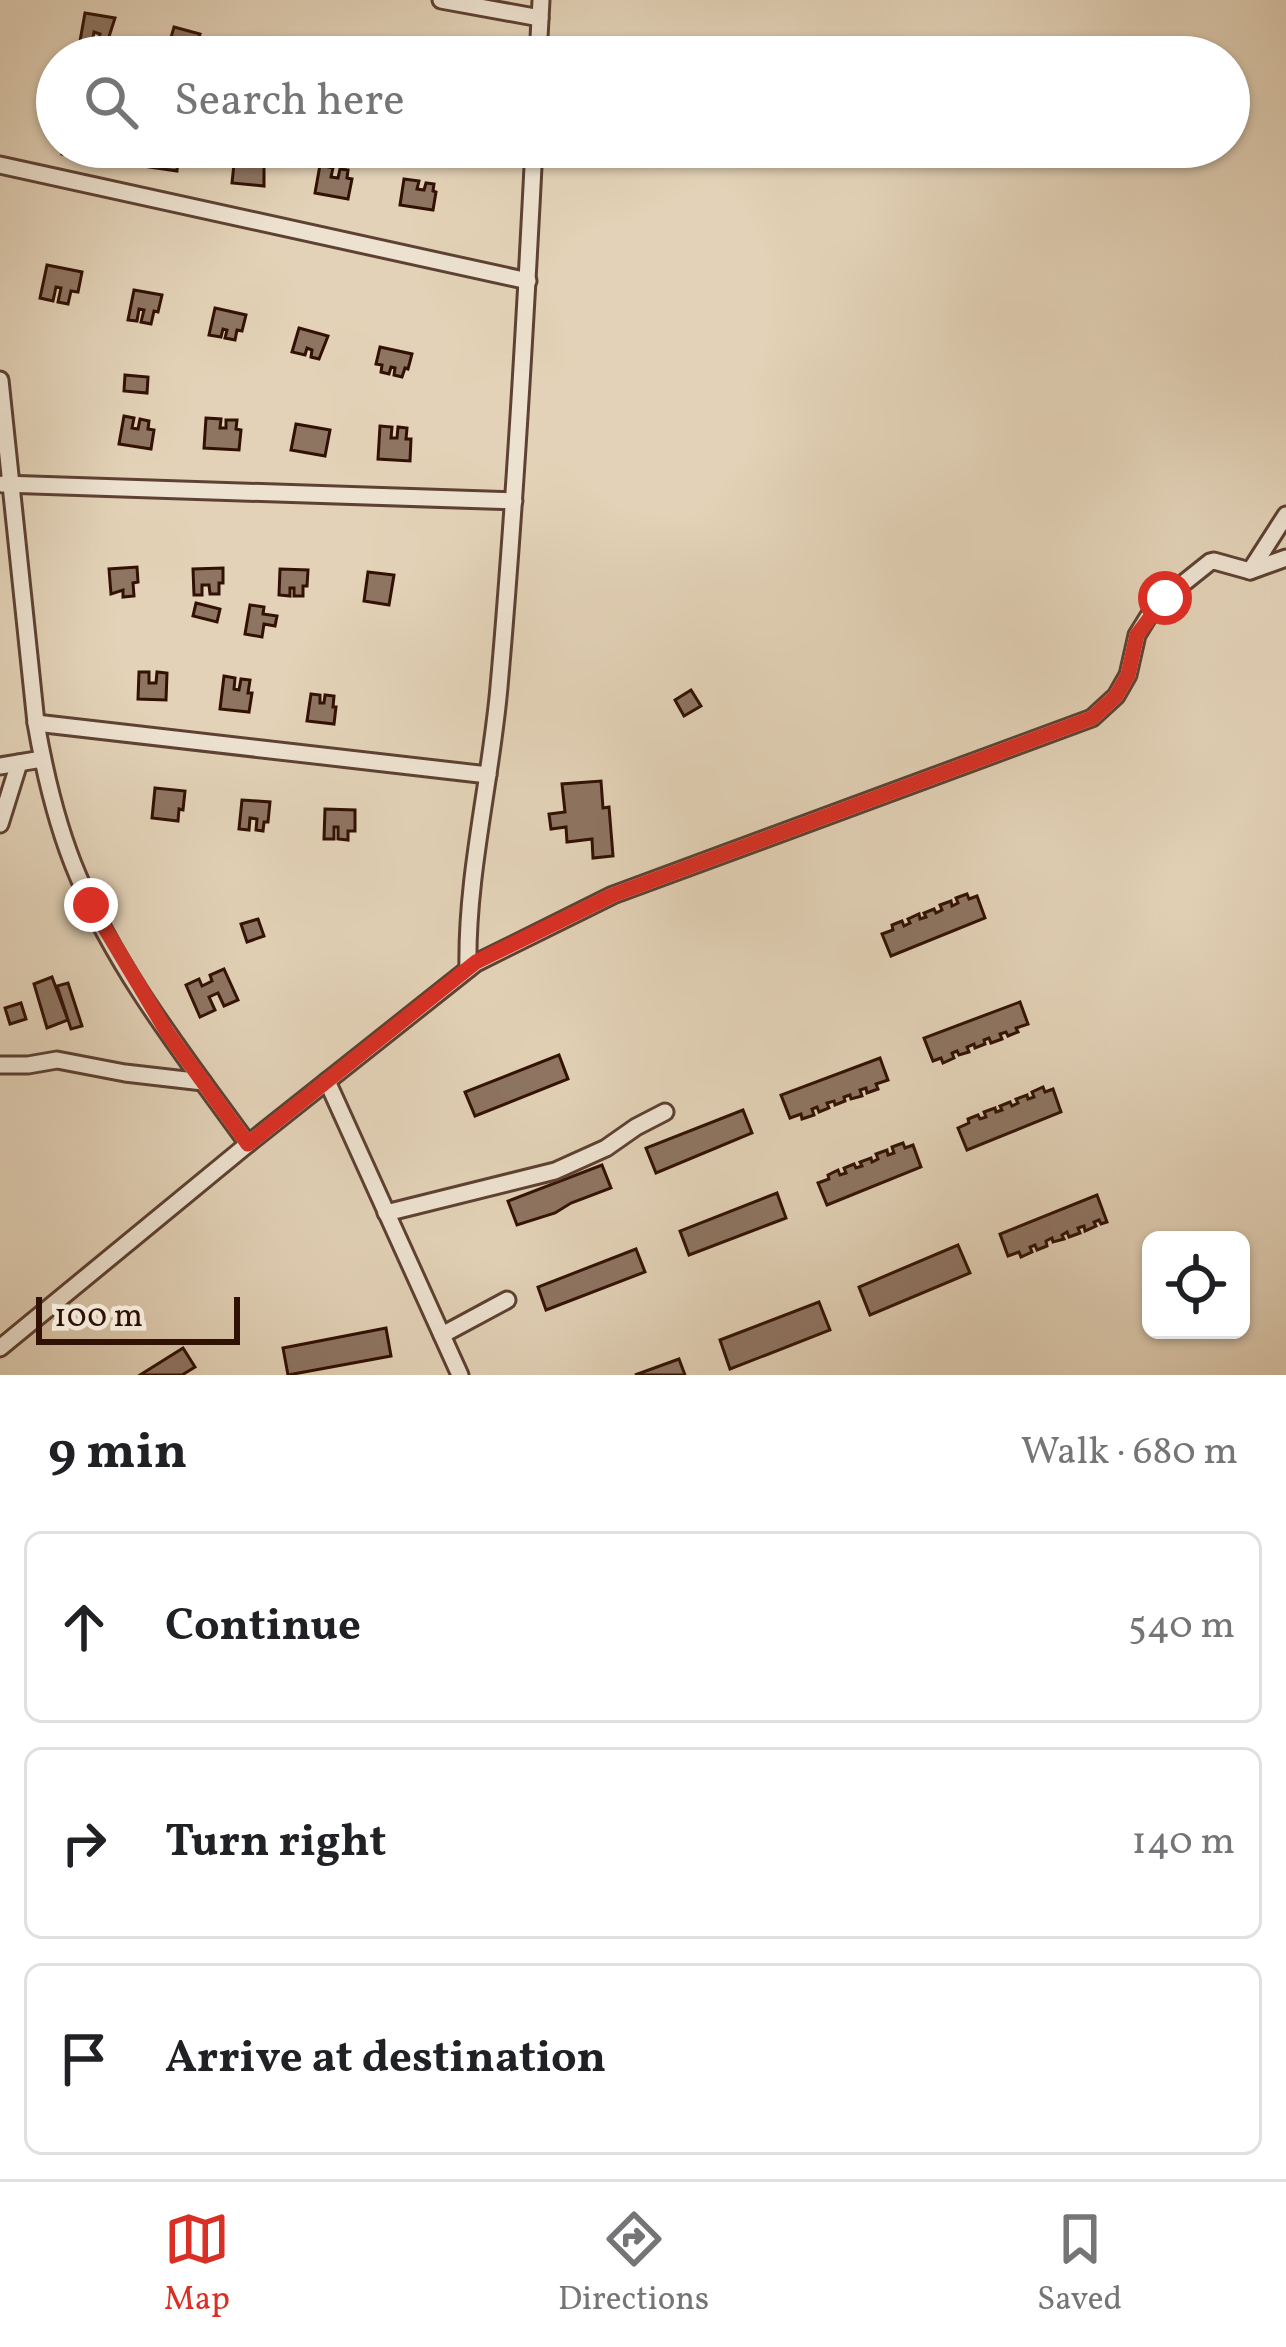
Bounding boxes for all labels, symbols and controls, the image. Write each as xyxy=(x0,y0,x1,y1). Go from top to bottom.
search box xyxy=(36,36,1250,168)
icon: search xyxy=(78,69,144,135)
text: Search here xyxy=(174,71,405,134)
route start xyxy=(1138,571,1192,625)
route end xyxy=(64,878,118,932)
map controls xyxy=(1142,1231,1250,1339)
button: locate xyxy=(1142,1231,1250,1339)
scale bar xyxy=(36,1291,240,1344)
text: 100 m xyxy=(54,1295,143,1341)
text: 9 min xyxy=(48,1418,187,1489)
text: Walk · 680 m xyxy=(1021,1426,1238,1480)
icon: ahead xyxy=(51,1594,117,1660)
text: Continue xyxy=(165,1596,361,1659)
text: 540 m xyxy=(1128,1600,1235,1654)
icon: right xyxy=(51,1810,117,1876)
text: Turn right xyxy=(165,1812,386,1875)
text: 140 m xyxy=(1132,1816,1235,1870)
icon: arrive xyxy=(51,2026,117,2092)
text: Arrive at destination xyxy=(165,2028,606,2091)
tab: Map xyxy=(164,2206,230,2324)
tab: Directions xyxy=(558,2206,709,2324)
tab: Saved xyxy=(1037,2206,1122,2324)

